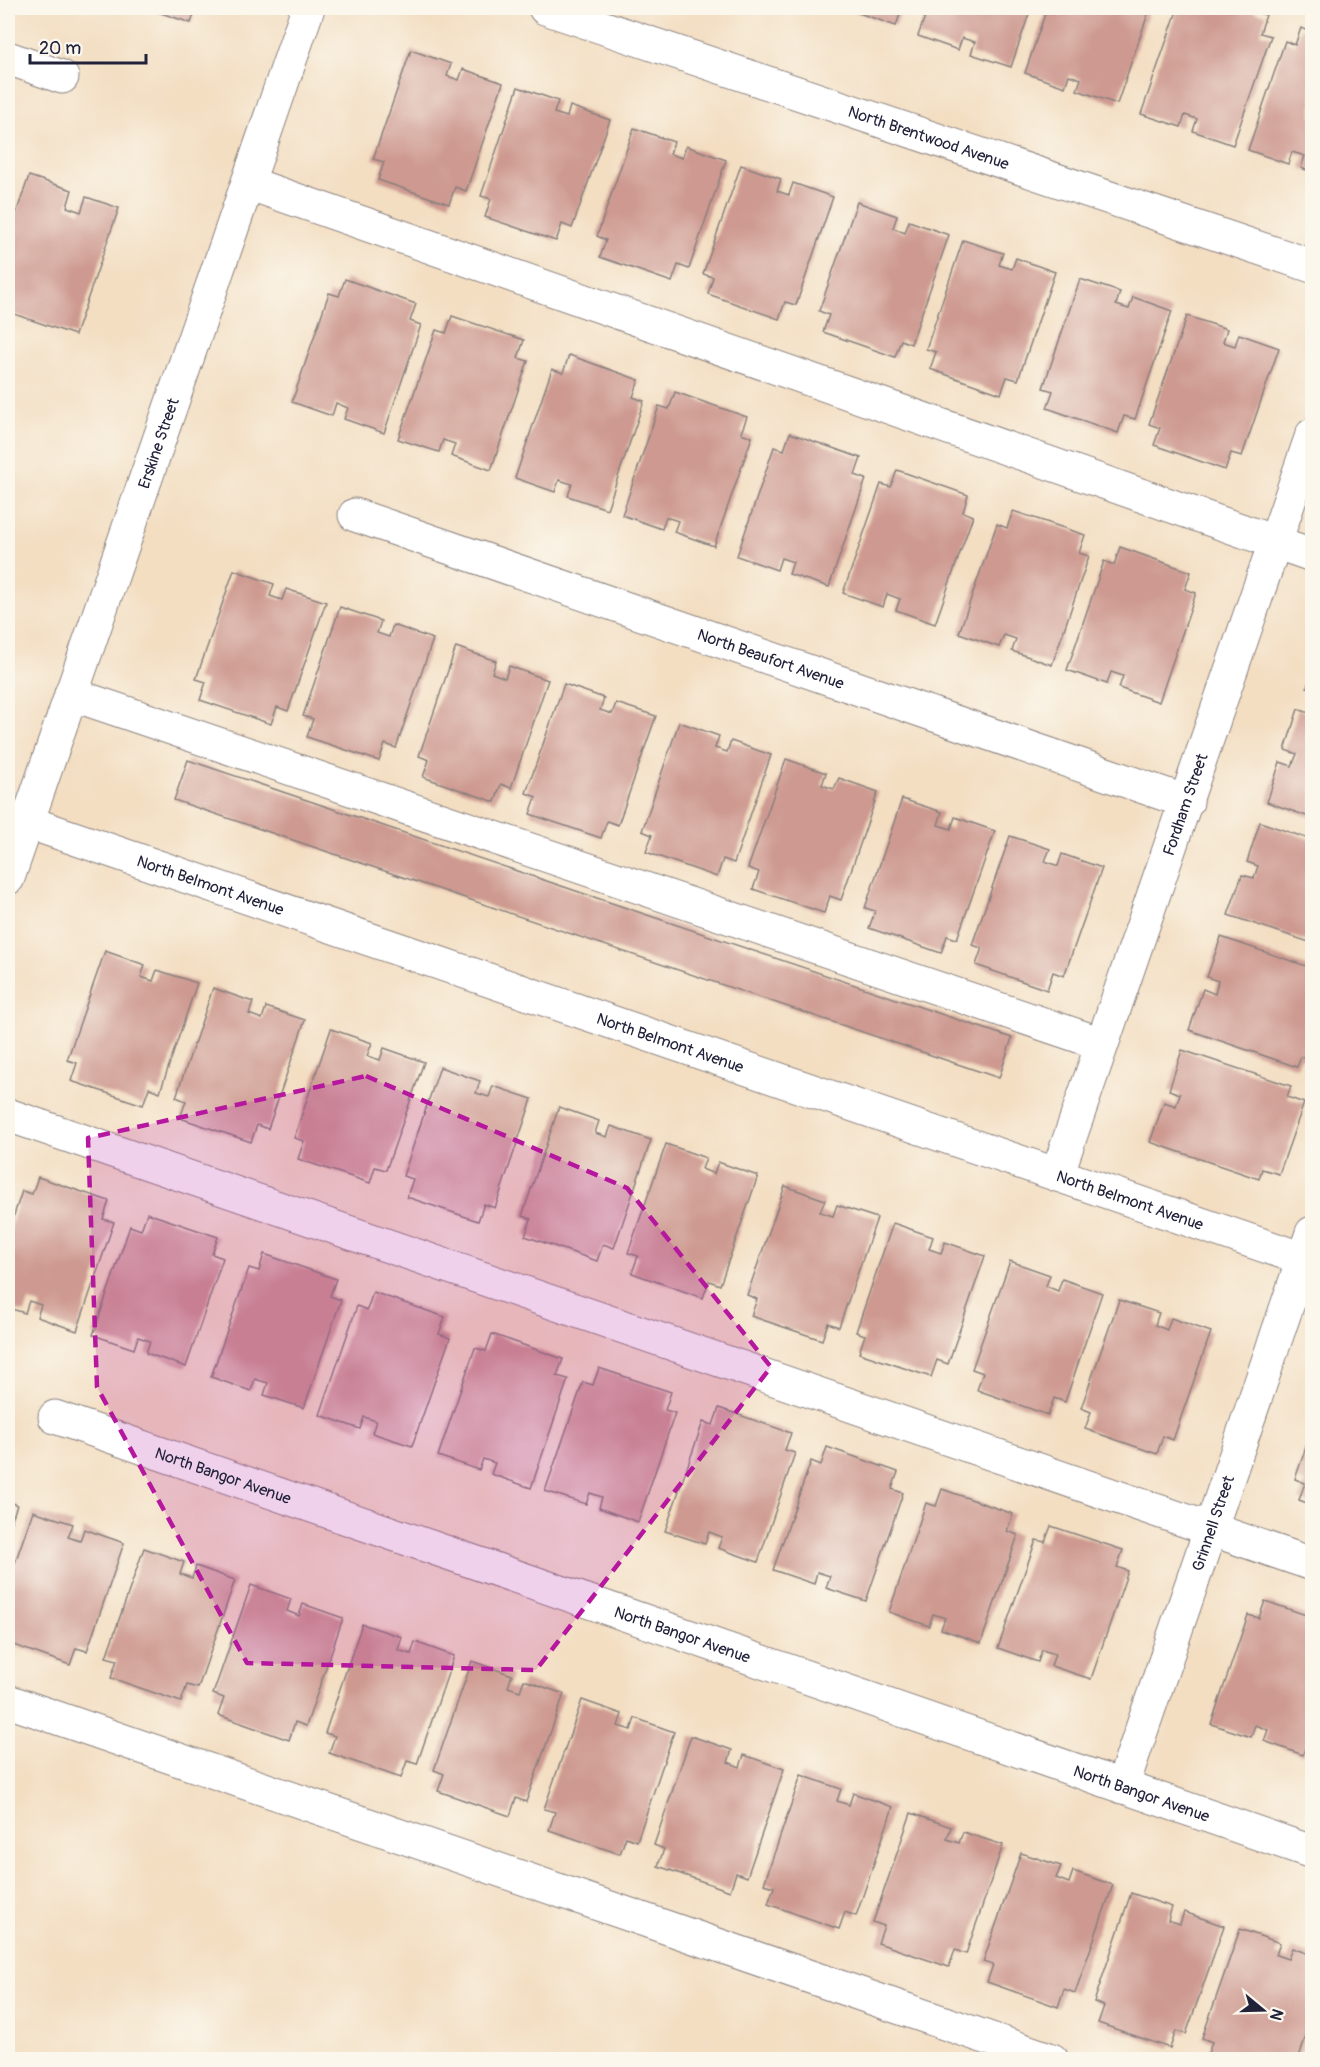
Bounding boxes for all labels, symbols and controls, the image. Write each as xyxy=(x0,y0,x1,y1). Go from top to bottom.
scale bar xyxy=(30,27,146,65)
text: 20 m xyxy=(39,37,81,60)
street label: North Brentwood Avenue xyxy=(845,102,1012,174)
street label: Erskine Street xyxy=(134,395,184,491)
street label: North Beaufort Avenue xyxy=(695,625,847,694)
street label: Fordham Street xyxy=(1159,750,1213,858)
street label: North Belmont Avenue xyxy=(134,851,286,920)
street label: North Belmont Avenue xyxy=(594,1009,746,1078)
street label: North Belmont Avenue xyxy=(1054,1166,1206,1235)
street label: North Bangor Avenue xyxy=(152,1443,294,1509)
street label: Grinnell Street xyxy=(1188,1473,1239,1574)
street label: North Bangor Avenue xyxy=(611,1602,753,1668)
street label: North Bangor Avenue xyxy=(1071,1761,1212,1827)
north arrow xyxy=(1233,1980,1293,2040)
text: N xyxy=(1265,2006,1287,2023)

